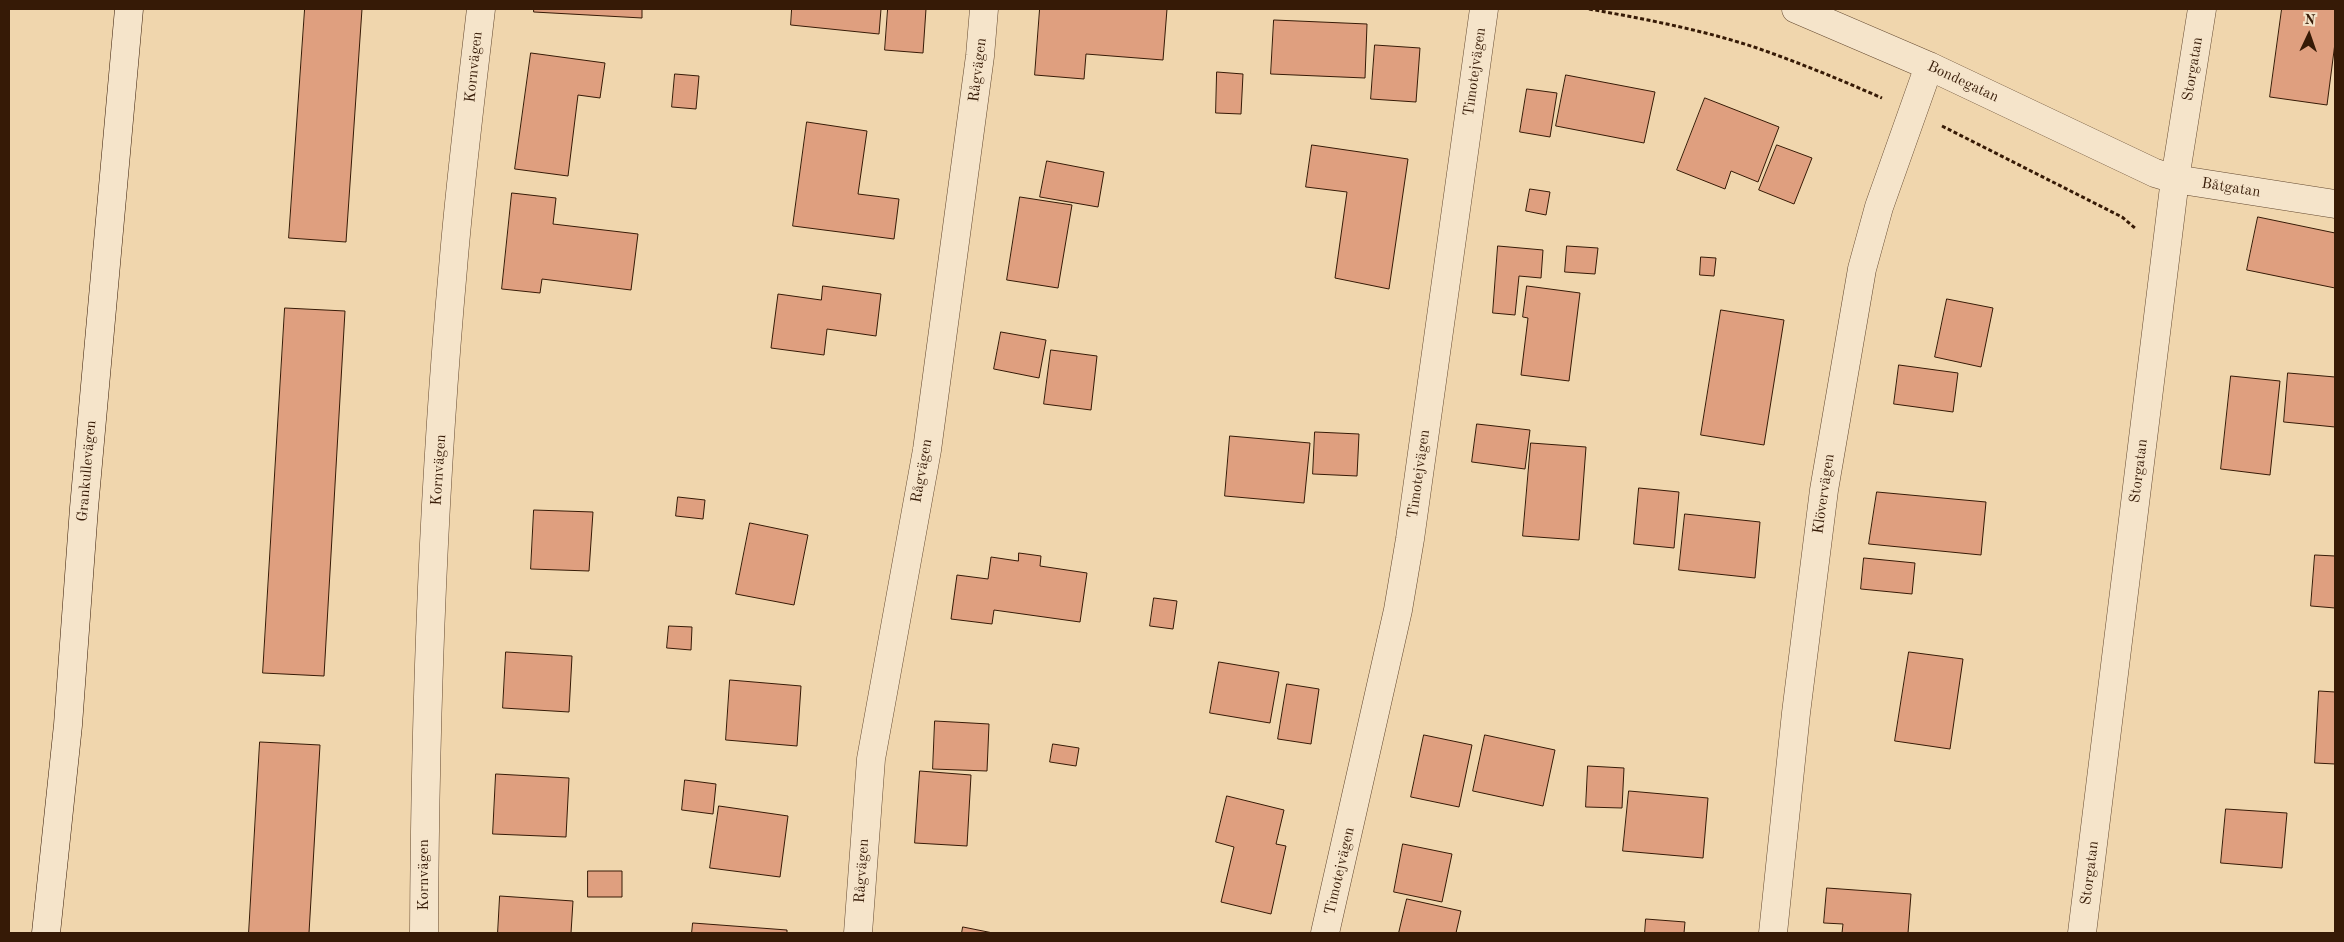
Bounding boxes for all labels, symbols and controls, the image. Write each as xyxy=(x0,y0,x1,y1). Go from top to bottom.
north arrow xyxy=(2284,10,2334,60)
text: N xyxy=(2304,13,2315,27)
street label: Timotejvägen xyxy=(1460,26,1490,118)
street label: Kornvägen xyxy=(461,31,487,103)
street label: Storgatan xyxy=(2179,36,2207,102)
street label: Rågvägen xyxy=(965,37,991,103)
street label: Bondegatan xyxy=(1924,58,2002,106)
street label: Båtgatan xyxy=(2200,174,2262,202)
street label: Grankullevägen xyxy=(74,420,100,522)
street label: Timotejvägen xyxy=(1404,428,1434,520)
street label: Kornvägen xyxy=(428,434,450,506)
street label: Rågvägen xyxy=(908,438,936,504)
street label: Storgatan xyxy=(2126,438,2152,504)
street label: Klövervägen xyxy=(1809,453,1839,535)
street label: Timotejvägen xyxy=(1321,825,1359,917)
street label: Rågvägen xyxy=(851,838,873,904)
street label: Kornvägen xyxy=(415,839,433,911)
street label: Storgatan xyxy=(2077,840,2103,906)

